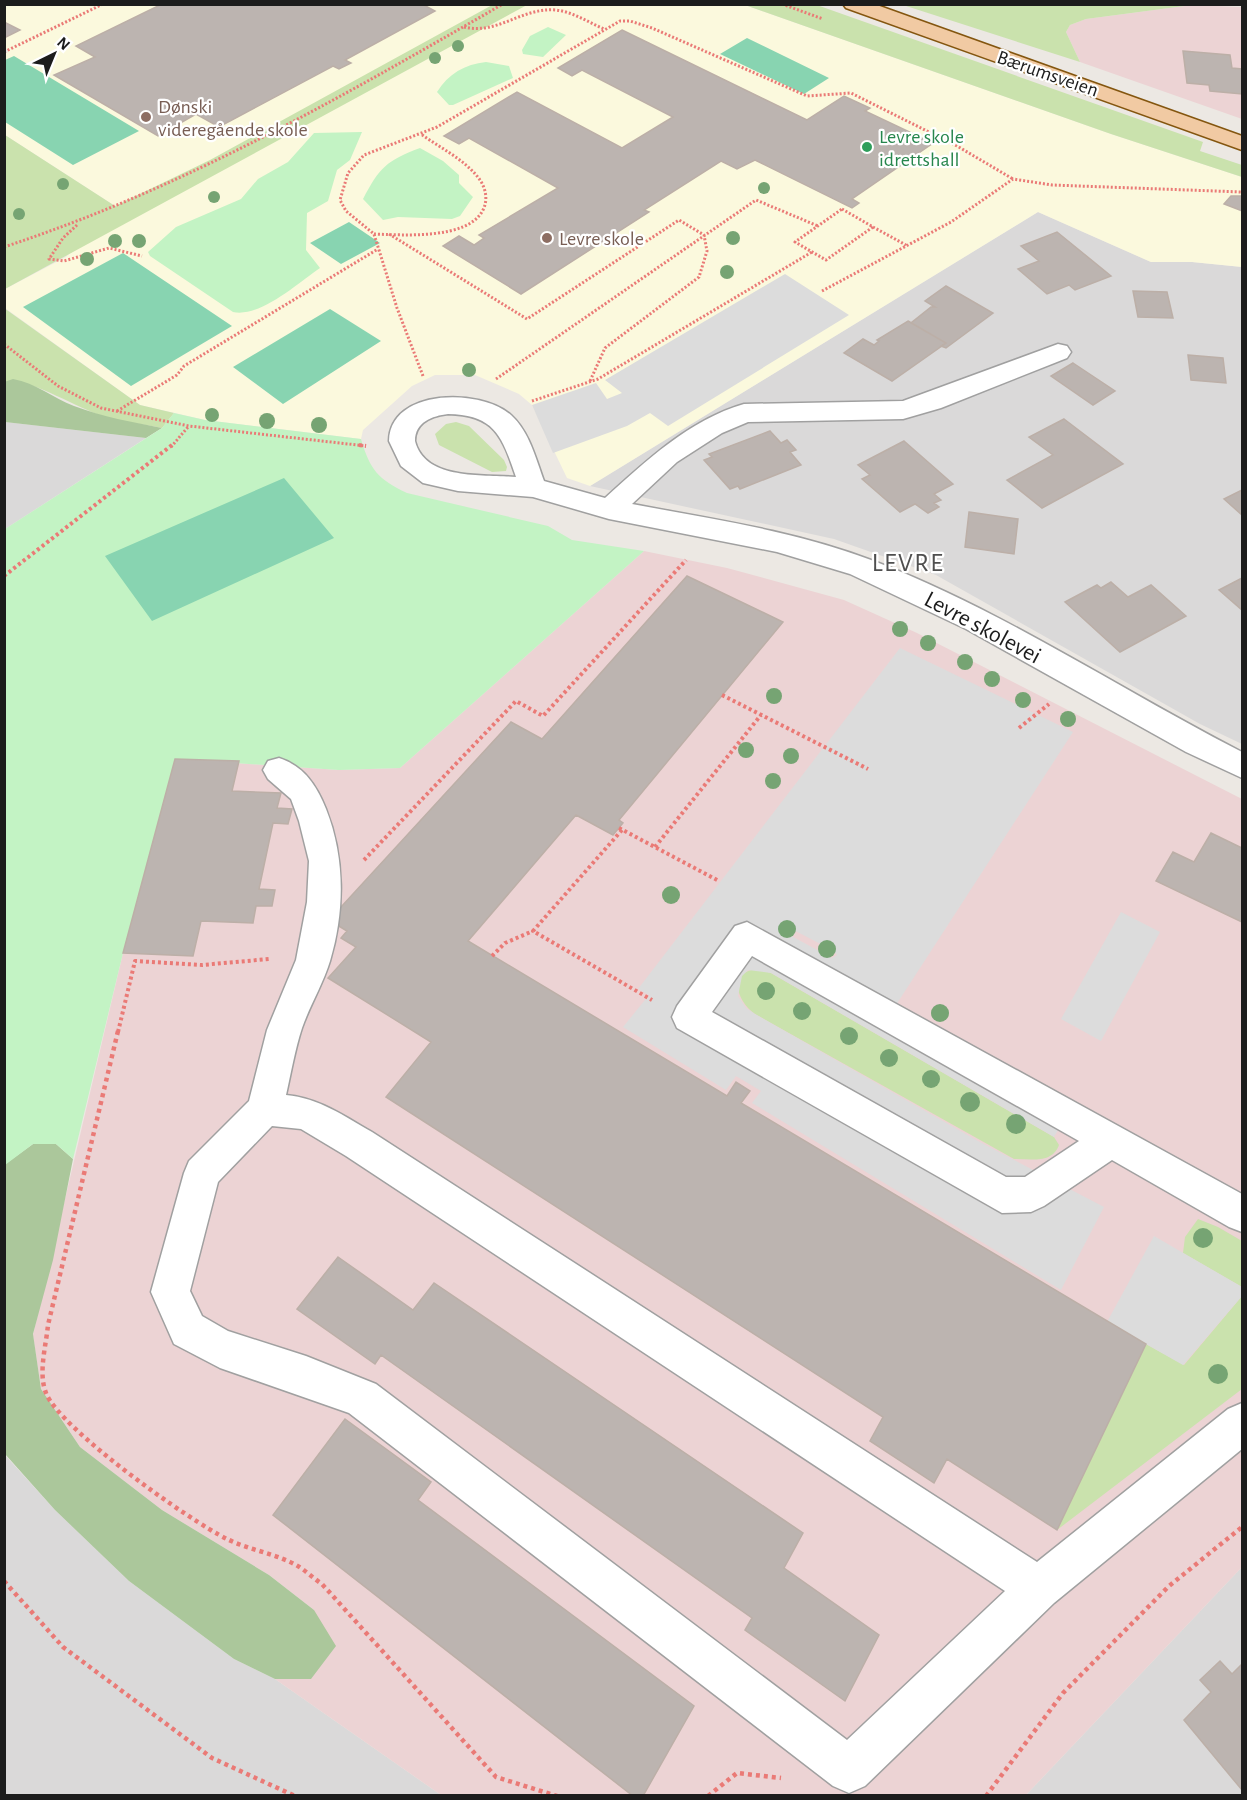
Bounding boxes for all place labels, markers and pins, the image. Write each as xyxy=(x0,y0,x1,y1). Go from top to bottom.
place label: Dønski videregående skole xyxy=(158,97,308,140)
marker: Dønski videregående skole xyxy=(139,110,153,124)
place label: Levre skole idrettshall xyxy=(879,127,964,170)
marker: Levre skole idrettshall xyxy=(860,140,874,154)
place label: Levre skole xyxy=(559,229,644,249)
marker: Levre skole xyxy=(540,231,554,245)

